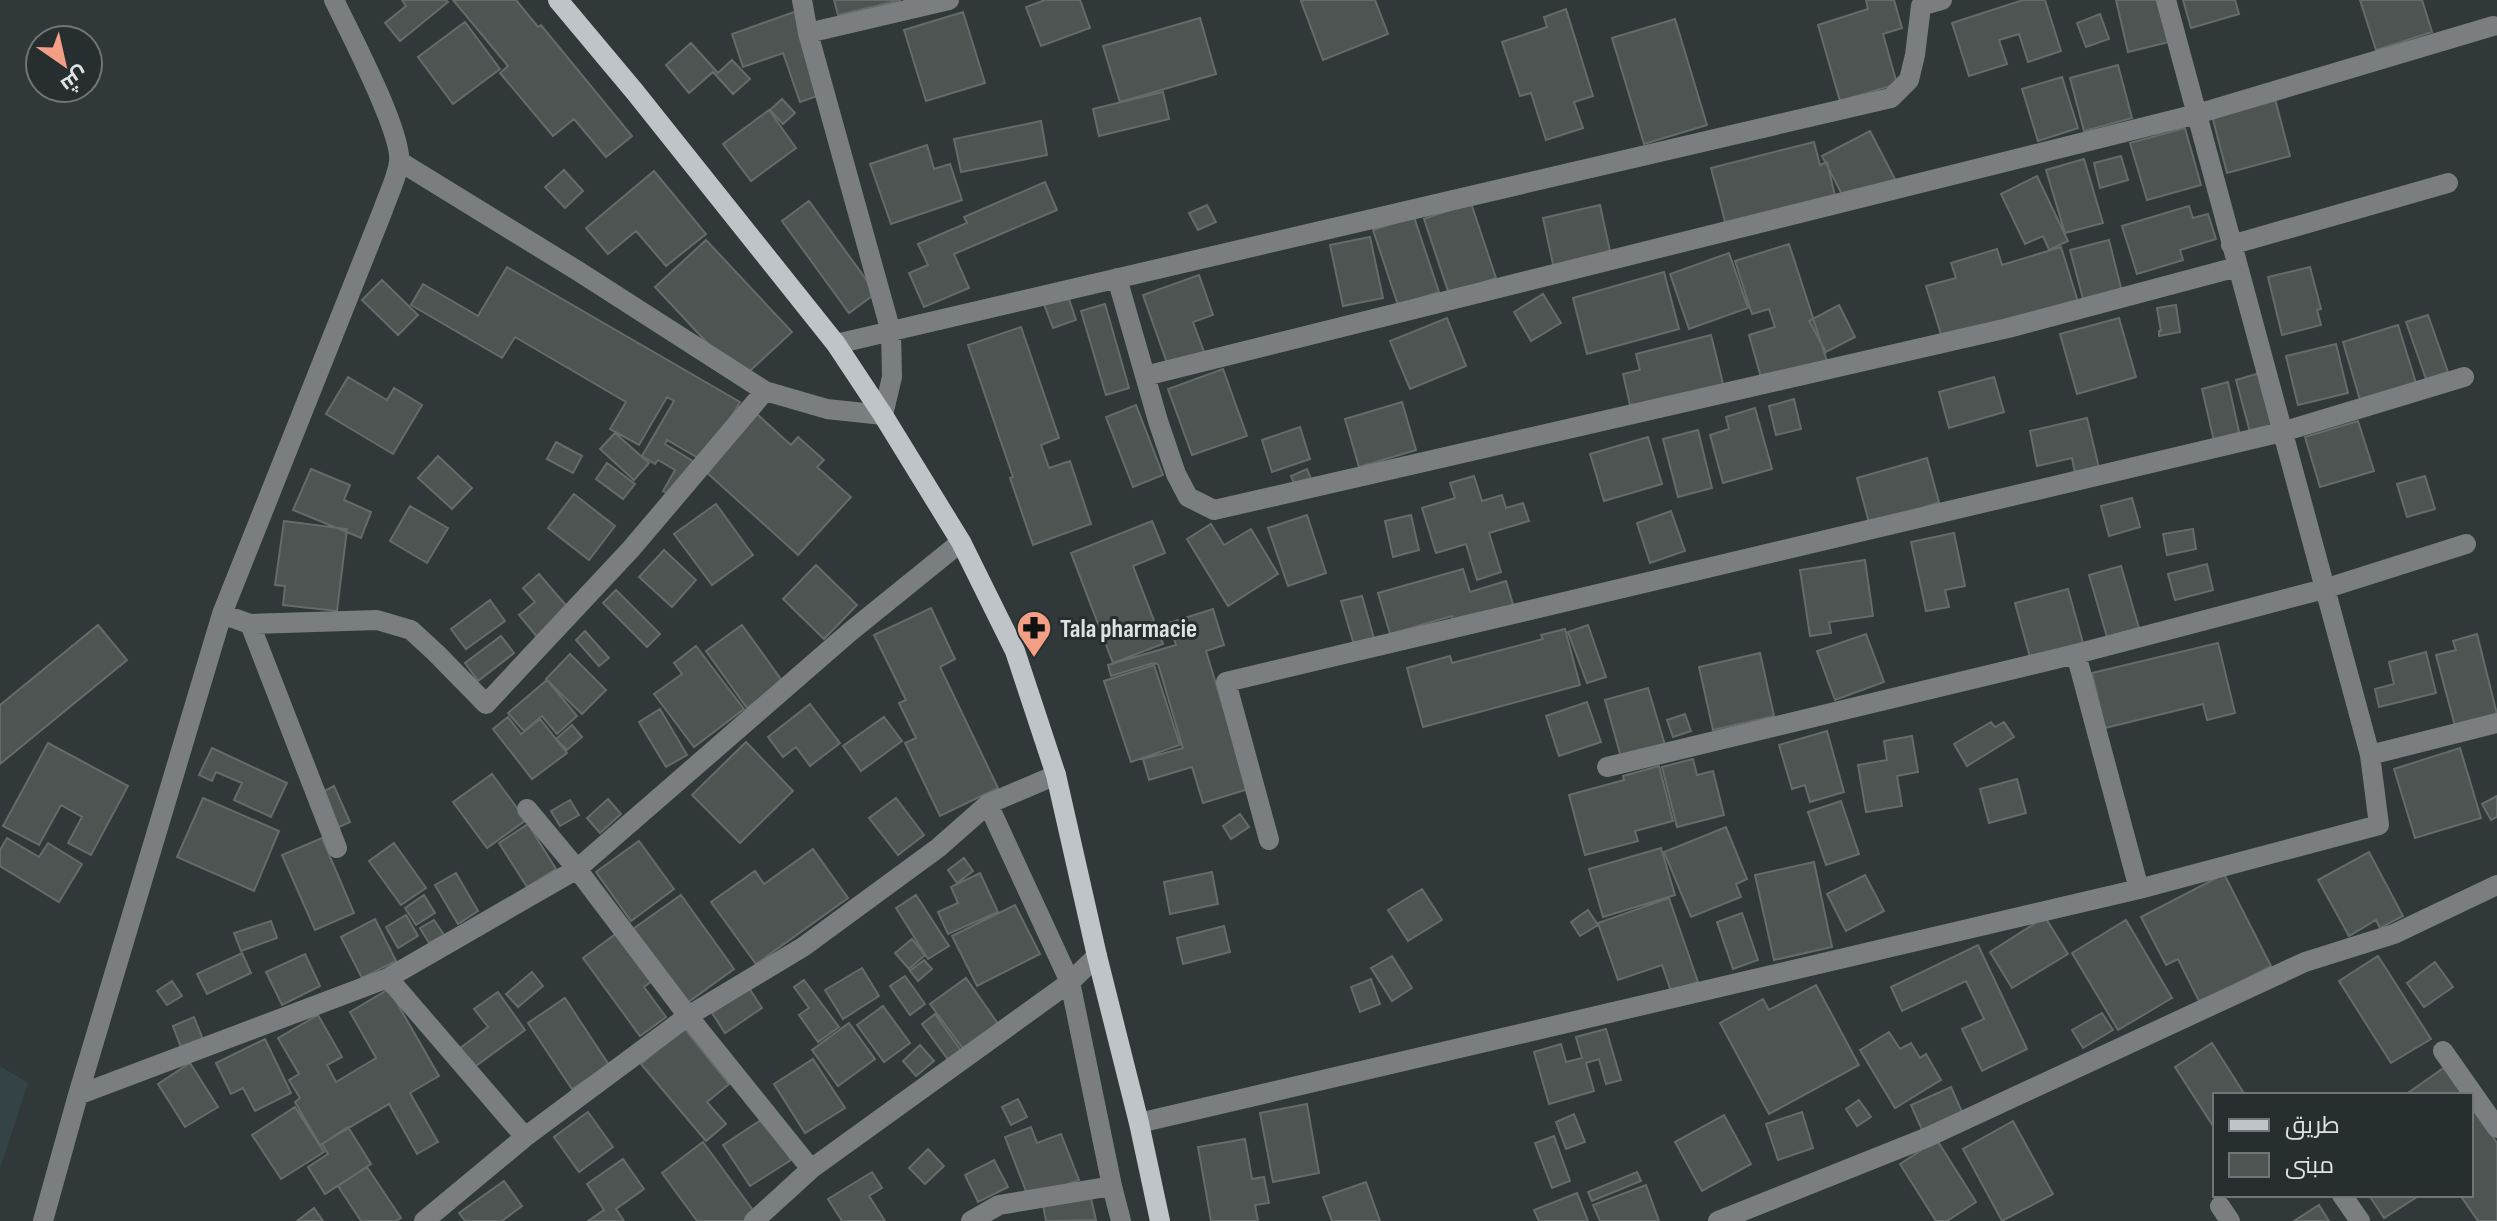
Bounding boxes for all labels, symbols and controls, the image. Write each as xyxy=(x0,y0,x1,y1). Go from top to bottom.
north arrow xyxy=(24,24,104,104)
text: ش xyxy=(55,60,94,98)
pharmacy icon: Tala pharmacie xyxy=(1015,609,1053,659)
place label: Tala pharmacie xyxy=(1060,614,1197,645)
legend xyxy=(2213,1093,2473,1197)
text: طريق xyxy=(2285,1111,2340,1140)
text: مبنى xyxy=(2285,1151,2334,1180)

